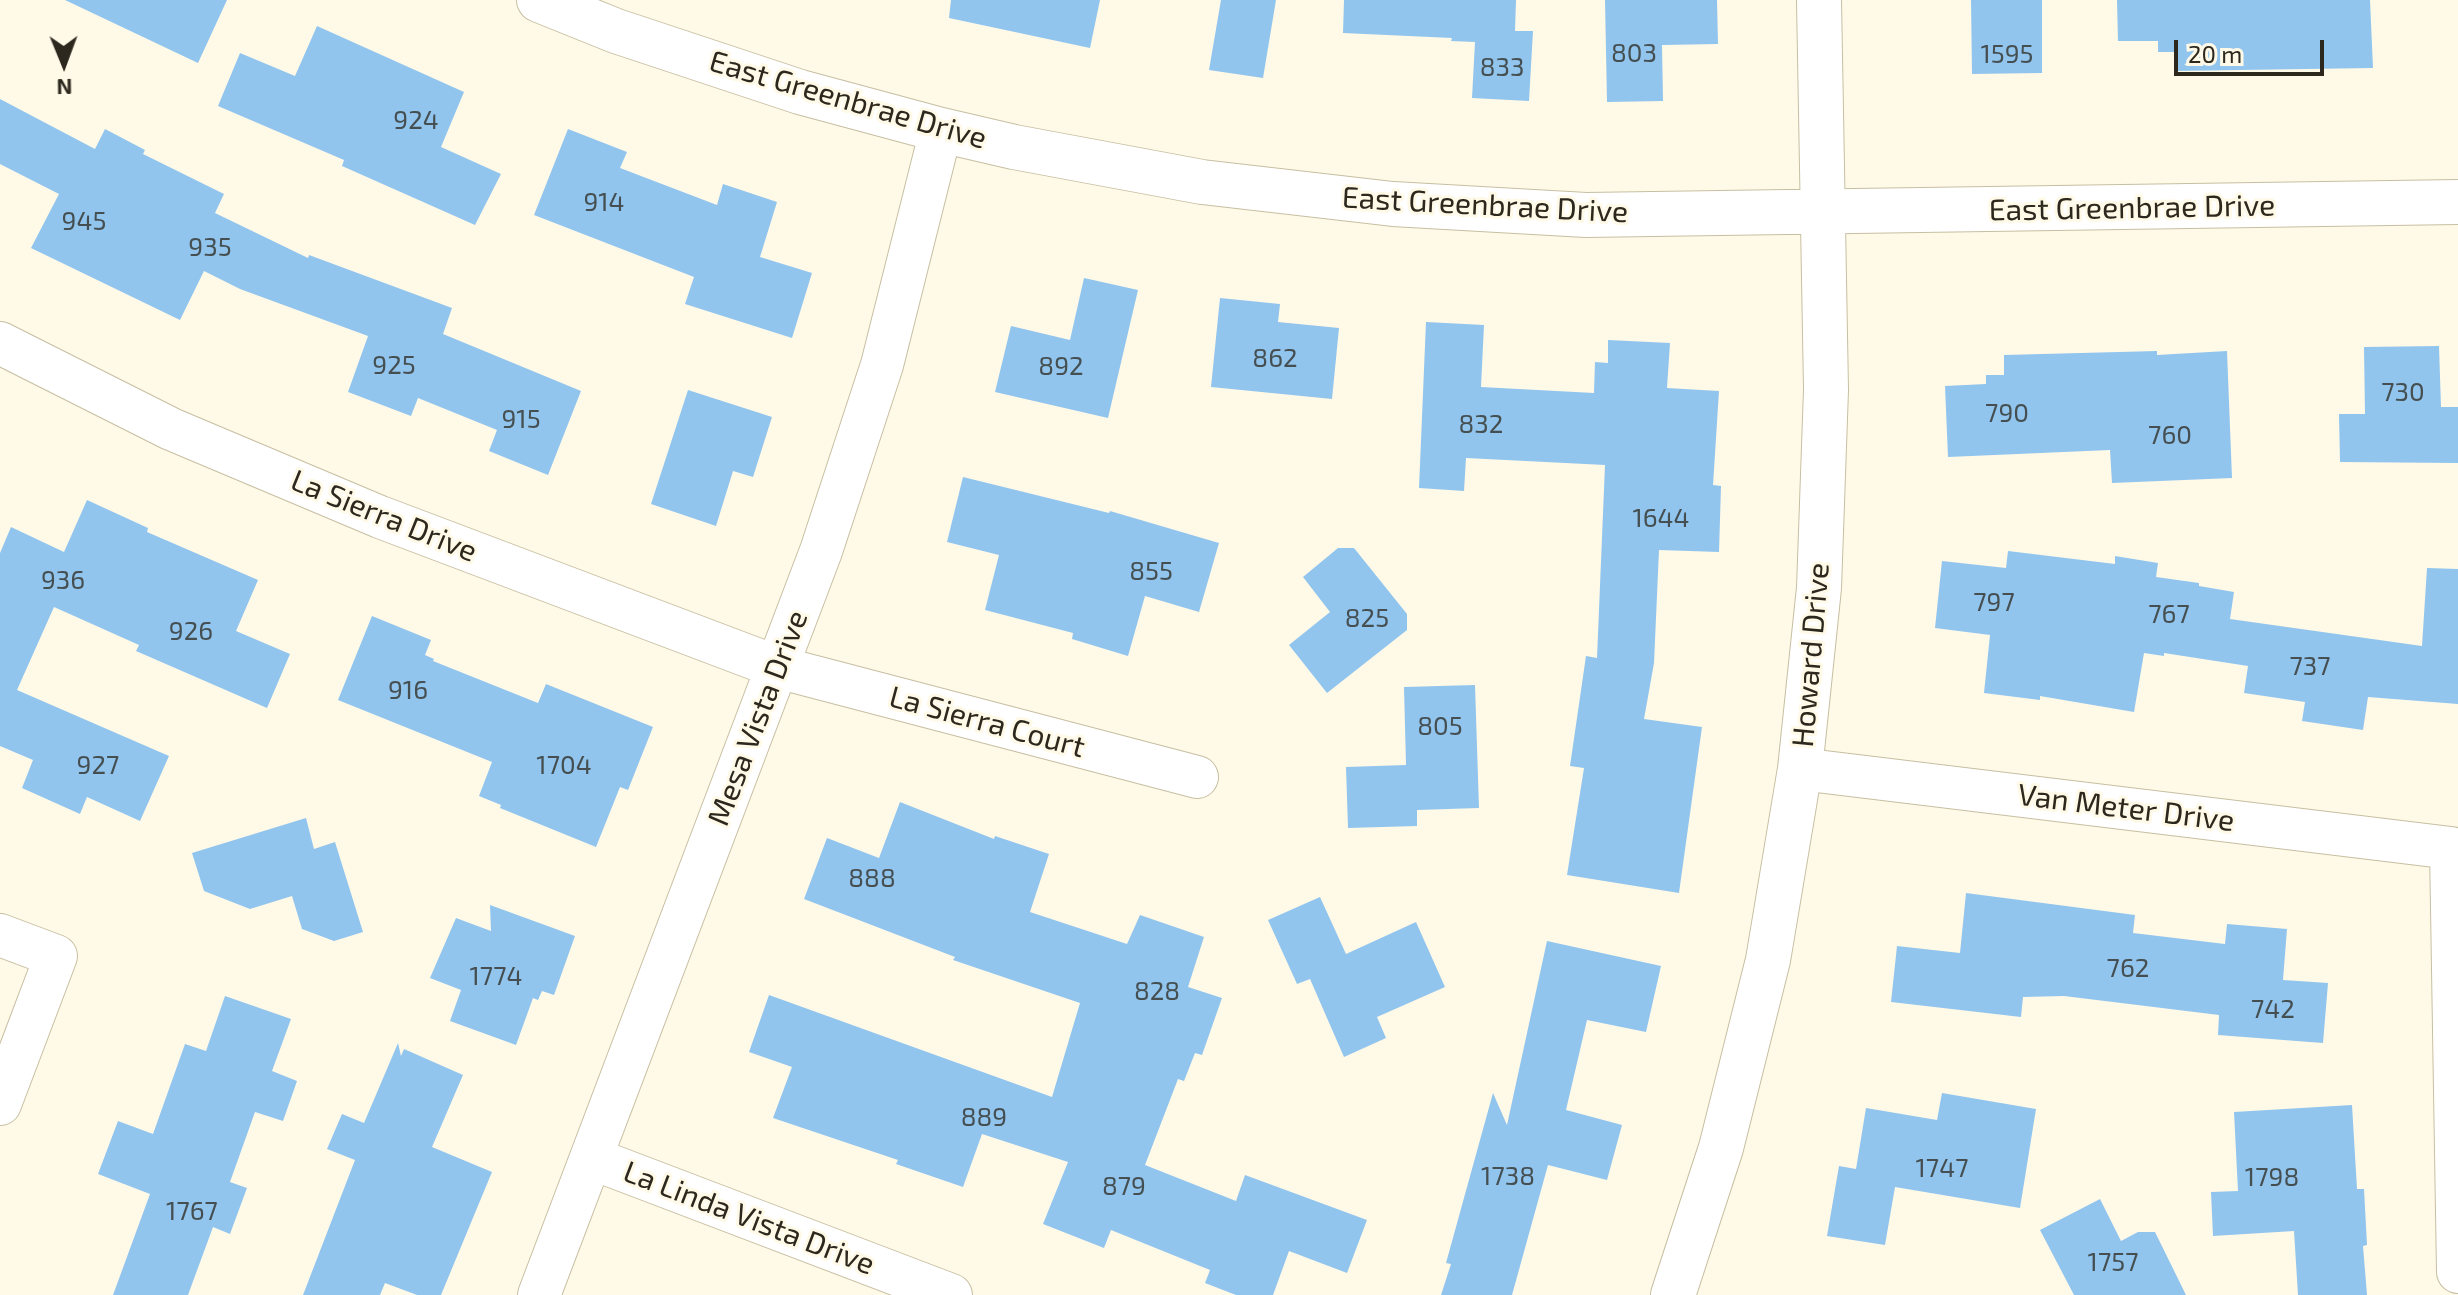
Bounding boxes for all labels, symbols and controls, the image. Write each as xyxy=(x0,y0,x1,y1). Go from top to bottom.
north arrow xyxy=(24,24,104,104)
scale bar xyxy=(2178,24,2328,74)
house number: 803 xyxy=(1611,37,1657,69)
house number: 1595 xyxy=(1980,38,2034,70)
text: 20 m xyxy=(2188,39,2242,68)
street label: East Greenbrae Drive xyxy=(705,43,991,157)
house number: 833 xyxy=(1480,51,1524,83)
text: N xyxy=(56,75,73,101)
house number: 924 xyxy=(393,104,439,136)
street label: East Greenbrae Drive xyxy=(1341,180,1629,230)
house number: 914 xyxy=(583,186,625,218)
street label: East Greenbrae Drive xyxy=(1989,188,2275,228)
house number: 945 xyxy=(62,205,106,237)
house number: 935 xyxy=(188,231,232,263)
house number: 862 xyxy=(1252,342,1298,374)
house number: 925 xyxy=(372,349,416,381)
house number: 892 xyxy=(1038,350,1084,382)
house number: 730 xyxy=(2381,376,2425,408)
house number: 790 xyxy=(1985,397,2029,429)
house number: 915 xyxy=(501,403,541,435)
house number: 832 xyxy=(1459,408,1503,440)
house number: 760 xyxy=(2148,419,2192,451)
street label: La Sierra Drive xyxy=(286,462,482,570)
house number: 1644 xyxy=(1632,502,1690,534)
house number: 855 xyxy=(1129,555,1173,587)
street label: Howard Drive xyxy=(1785,561,1837,749)
house number: 936 xyxy=(41,564,85,596)
house number: 797 xyxy=(1973,586,2015,618)
house number: 767 xyxy=(2148,598,2190,630)
house number: 825 xyxy=(1345,602,1389,634)
street label: Mesa Vista Drive xyxy=(700,605,816,831)
house number: 926 xyxy=(169,615,213,647)
house number: 737 xyxy=(2289,650,2331,682)
house number: 916 xyxy=(388,674,428,706)
street label: La Sierra Court xyxy=(885,679,1089,765)
house number: 805 xyxy=(1417,710,1463,742)
house number: 927 xyxy=(77,749,119,781)
house number: 1704 xyxy=(536,749,592,781)
street label: Van Meter Drive xyxy=(2016,777,2236,839)
house number: 888 xyxy=(848,862,896,894)
house number: 762 xyxy=(2107,952,2149,984)
house number: 1774 xyxy=(470,960,522,992)
house number: 828 xyxy=(1134,975,1180,1007)
house number: 742 xyxy=(2251,993,2295,1025)
house number: 889 xyxy=(961,1101,1007,1133)
house number: 1747 xyxy=(1916,1152,1968,1184)
street label: La Linda Vista Drive xyxy=(618,1154,880,1282)
house number: 1738 xyxy=(1481,1160,1535,1192)
house number: 1798 xyxy=(2245,1161,2299,1193)
house number: 879 xyxy=(1102,1170,1146,1202)
house number: 1767 xyxy=(166,1195,218,1227)
house number: 1757 xyxy=(2088,1246,2138,1278)

